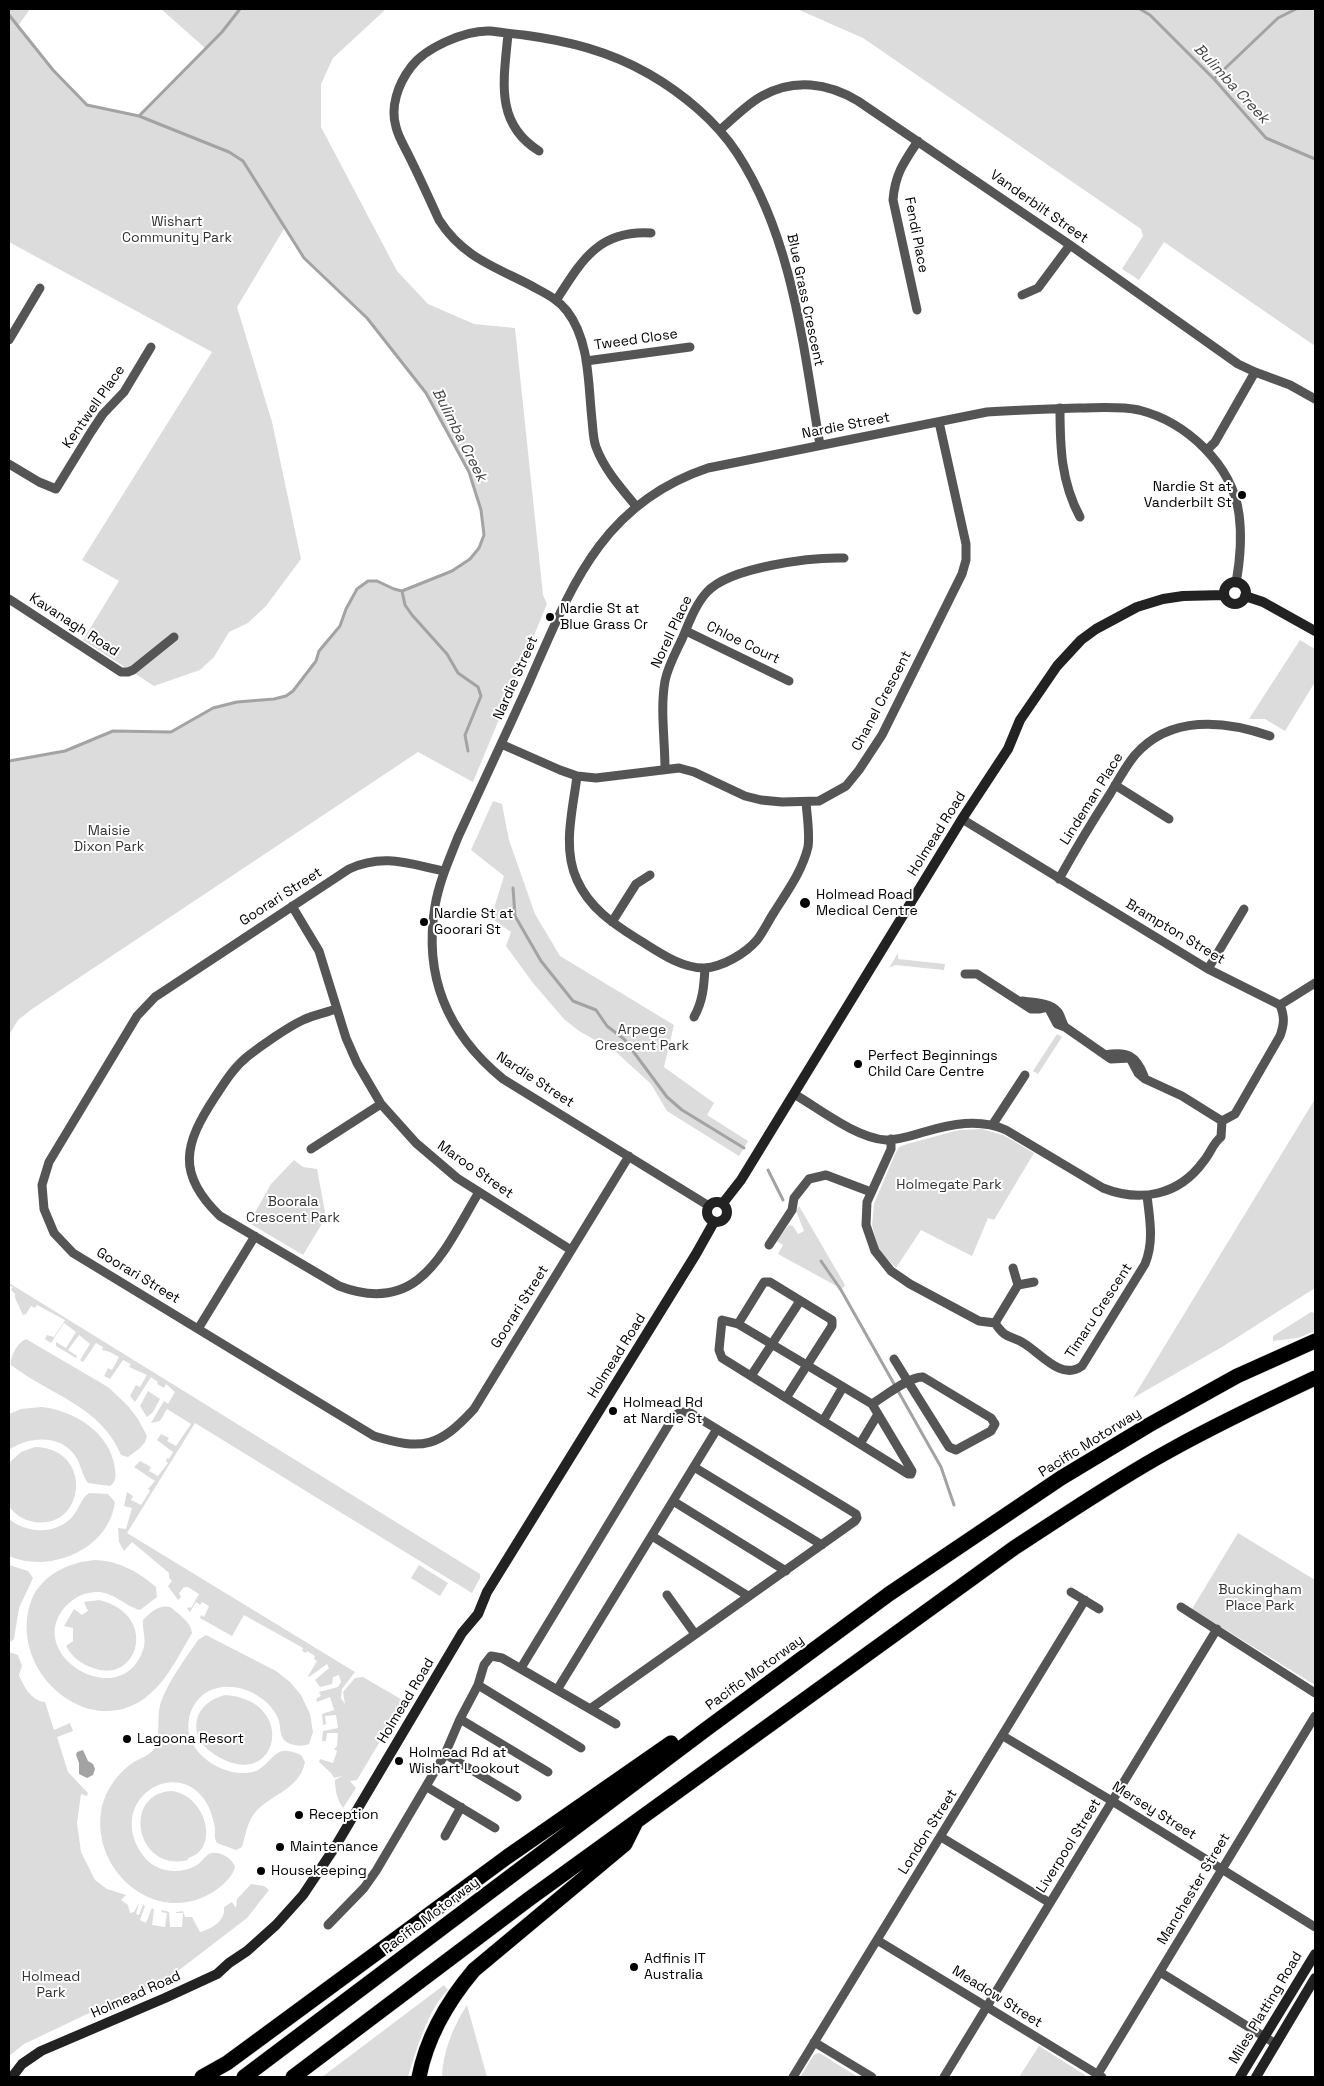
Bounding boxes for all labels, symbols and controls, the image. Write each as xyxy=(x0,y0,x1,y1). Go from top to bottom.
water label: Bulimba Creek xyxy=(1190,40,1272,128)
street label: Vanderbilt Street xyxy=(987,167,1091,247)
street label: Fendi Place xyxy=(900,196,932,274)
park label: Wishart Community Park xyxy=(122,214,232,246)
street label: Blue Grass Crescent xyxy=(783,232,827,368)
street label: Tweed Close xyxy=(593,326,679,354)
street label: Kentwell Place xyxy=(59,362,129,452)
water label: Bulimba Creek xyxy=(428,385,490,485)
street label: Nardie Street xyxy=(800,409,892,443)
place label: Nardie St at Vanderbilt St xyxy=(1144,479,1232,512)
marker: Nardie St at Vanderbilt St xyxy=(1236,489,1248,501)
street label: Kavanagh Road xyxy=(26,590,122,660)
street label: Norell Place xyxy=(648,593,696,671)
place label: Nardie St at Blue Grass Cr xyxy=(560,601,648,634)
marker: Nardie St at Blue Grass Cr xyxy=(544,611,556,623)
street label: Chloe Court xyxy=(704,618,782,668)
street label: Nardie Street xyxy=(490,634,542,722)
street label: Chanel Crescent xyxy=(849,648,915,754)
street label: Lindeman Place xyxy=(1057,750,1127,848)
street label: Holmead Road xyxy=(904,789,970,879)
park label: Maisie Dixon Park xyxy=(74,823,144,856)
street label: Goorari Street xyxy=(237,864,325,930)
place label: Holmead Road Medical Centre xyxy=(816,887,918,920)
marker: Holmead Road Medical Centre xyxy=(798,896,812,910)
street label: Brampton Street xyxy=(1122,896,1228,968)
place label: Nardie St at Goorari St xyxy=(434,906,513,939)
marker: Nardie St at Goorari St xyxy=(418,916,430,928)
park label: Arpege Crescent Park xyxy=(595,1022,689,1054)
place label: Perfect Beginnings Child Care Centre xyxy=(868,1048,998,1080)
street label: Nardie Street xyxy=(493,1049,577,1111)
marker: Perfect Beginnings Child Care Centre xyxy=(852,1058,864,1070)
street label: Maroo Street xyxy=(434,1138,516,1202)
park label: Holmegate Park xyxy=(896,1177,1002,1193)
park label: Boorala Crescent Park xyxy=(246,1194,340,1226)
street label: Goorari Street xyxy=(93,1244,183,1308)
street label: Timaru Crescent xyxy=(1062,1260,1136,1362)
street label: Goorari Street xyxy=(488,1262,552,1352)
street label: Holmead Road xyxy=(584,1311,650,1401)
place label: Holmead Rd at Nardie St xyxy=(623,1395,703,1428)
marker: Holmead Rd at Nardie St xyxy=(607,1405,619,1417)
street label: Pacific Motorway xyxy=(1036,1405,1144,1481)
park label: Buckingham Place Park xyxy=(1218,1582,1302,1614)
street label: Pacific Motorway xyxy=(703,1632,807,1714)
street label: Holmead Road xyxy=(374,1655,438,1747)
place label: Lagoona Resort xyxy=(137,1731,244,1747)
marker: Lagoona Resort xyxy=(121,1733,133,1745)
place label: Holmead Rd at Wishart Lookout xyxy=(409,1745,520,1778)
marker: Holmead Rd at Wishart Lookout xyxy=(393,1755,405,1767)
street label: Mersey Street xyxy=(1109,1778,1199,1844)
street label: London Street xyxy=(895,1786,961,1878)
street label: Liverpool Street xyxy=(1033,1796,1105,1896)
place label: Reception xyxy=(309,1807,379,1823)
marker: Reception xyxy=(293,1809,305,1821)
street label: Manchester Street xyxy=(1154,1830,1234,1948)
place label: Maintenance xyxy=(290,1839,378,1855)
marker: Maintenance xyxy=(274,1841,286,1853)
place label: Housekeeping xyxy=(271,1863,367,1879)
marker: Housekeeping xyxy=(255,1865,267,1877)
street label: Pacific Motorway xyxy=(379,1874,483,1958)
street label: Miles Platting Road xyxy=(1226,1949,1306,2067)
place label: Adfinis IT Australia xyxy=(644,1951,706,1984)
marker: Adfinis IT Australia xyxy=(628,1961,640,1973)
street label: Meadow Street xyxy=(949,1962,1045,2032)
street label: Holmead Road xyxy=(89,1968,183,2022)
park label: Holmead Park xyxy=(22,1969,80,2001)

